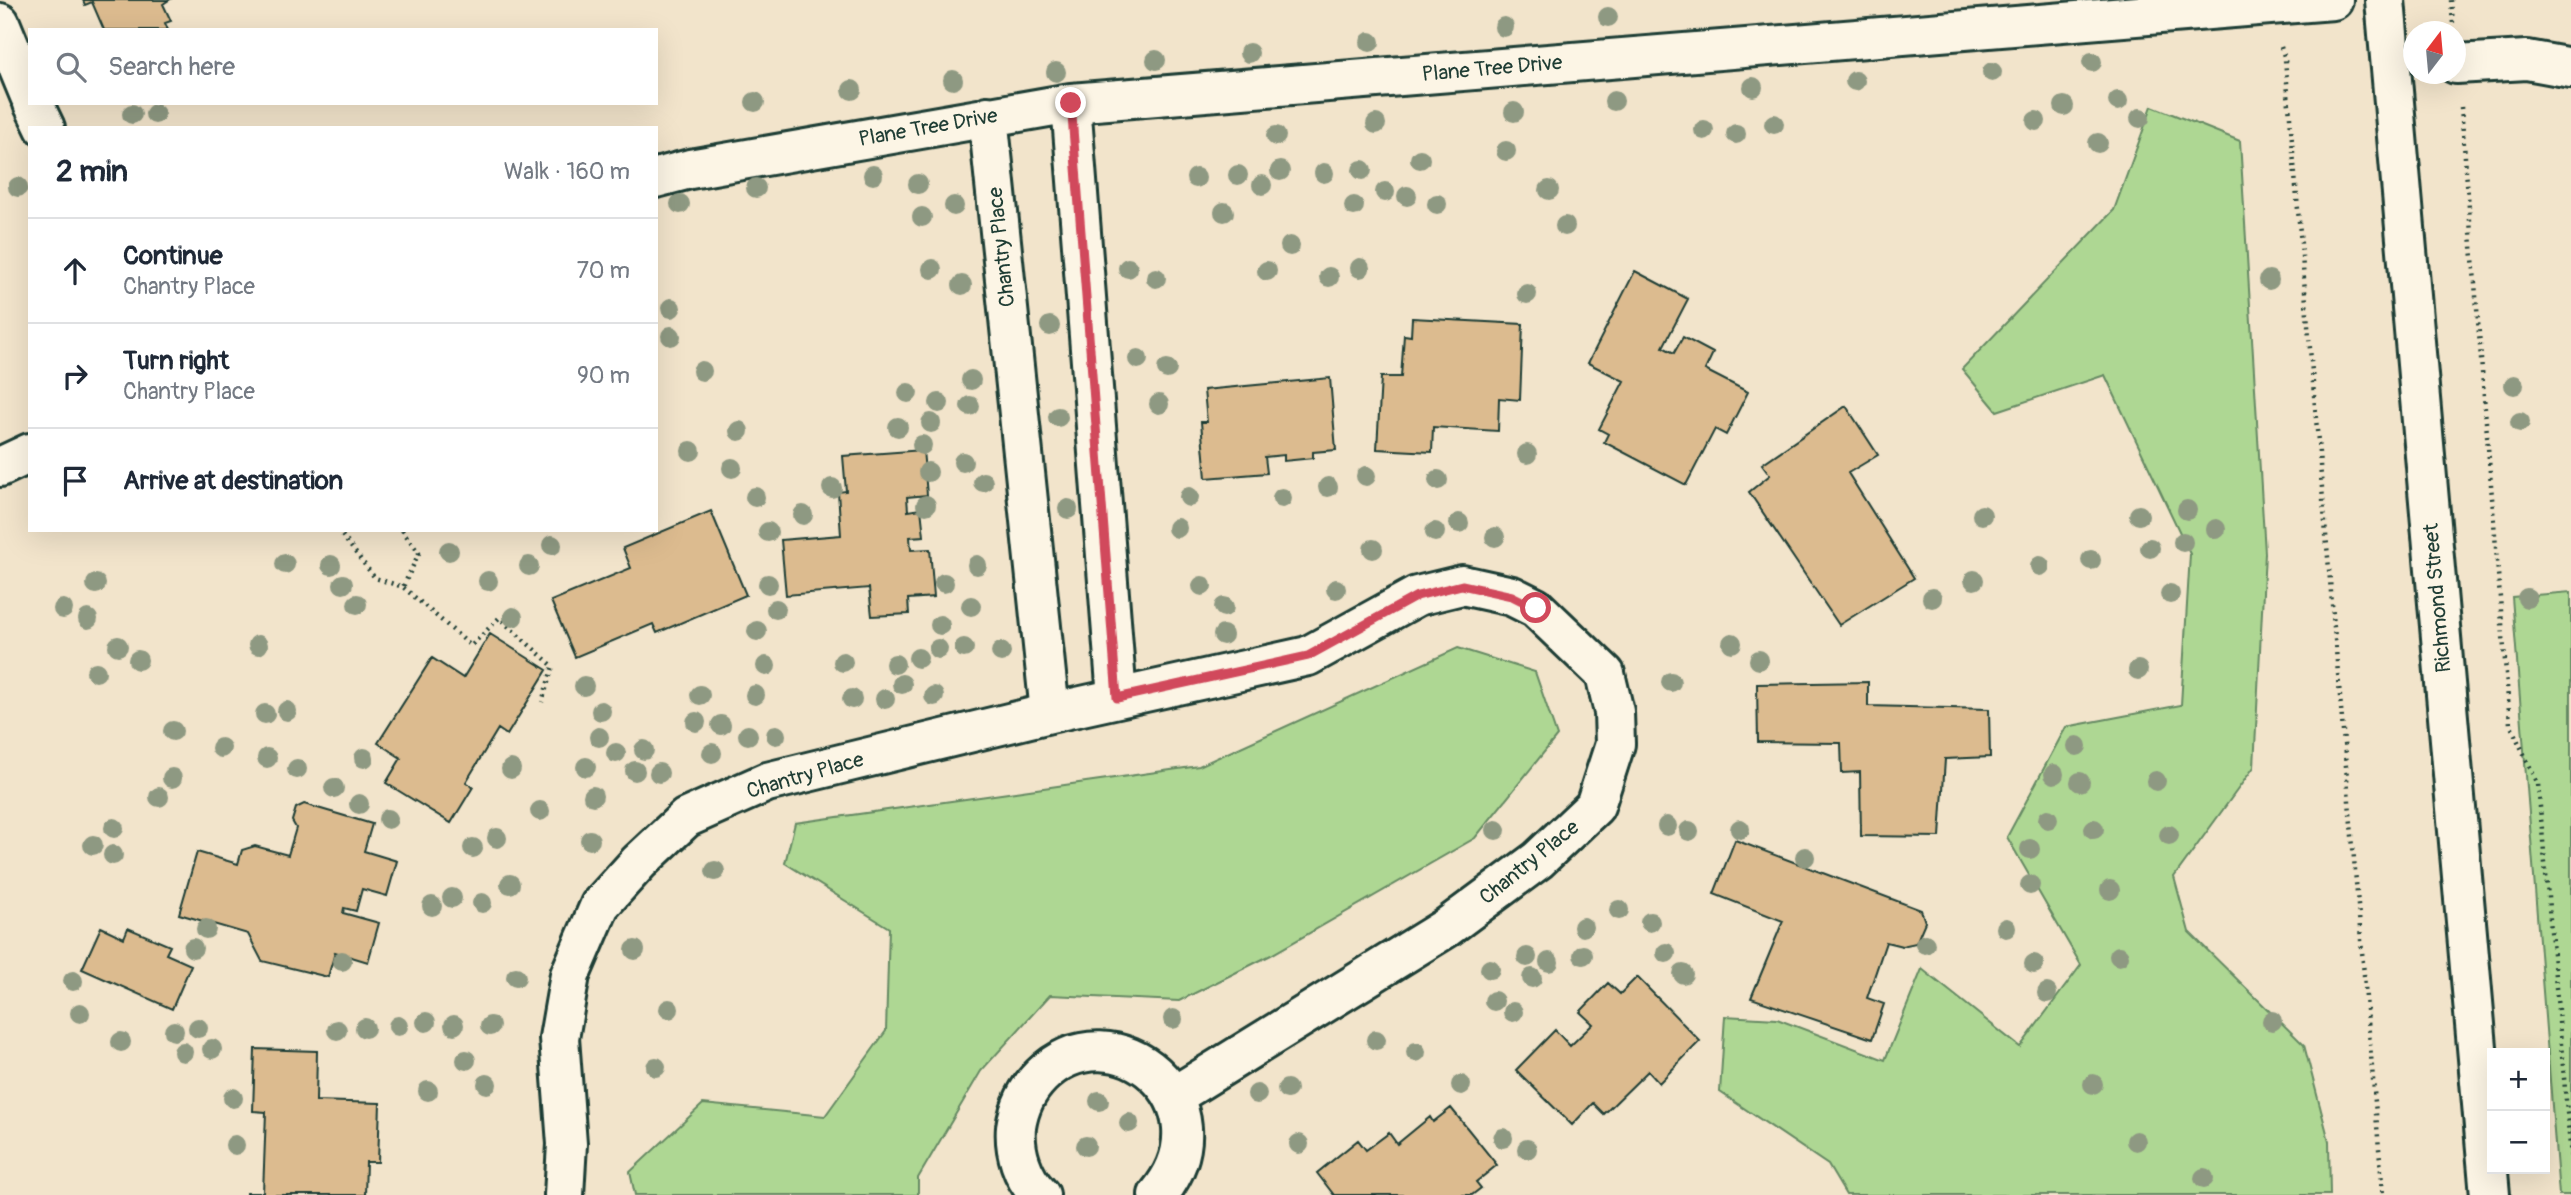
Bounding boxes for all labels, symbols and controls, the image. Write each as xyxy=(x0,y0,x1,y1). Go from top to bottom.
north arrow xyxy=(2403,21,2466,84)
search box xyxy=(28,28,658,105)
icon: search xyxy=(52,48,90,86)
street label: Plane Tree Drive xyxy=(1421,49,1564,88)
text: Search here xyxy=(108,51,235,83)
route end xyxy=(1055,87,1086,118)
street label: Plane Tree Drive xyxy=(856,102,1000,153)
text: 2 min xyxy=(56,153,128,190)
text: Walk · 160 m xyxy=(504,157,630,186)
street label: Chantry Place xyxy=(982,185,1021,308)
text: Continue xyxy=(123,240,223,272)
icon: ahead xyxy=(56,252,94,290)
text: 70 m xyxy=(577,256,630,285)
text: Chantry Place xyxy=(123,272,255,301)
text: Turn right xyxy=(123,345,229,377)
icon: right xyxy=(56,357,94,395)
text: 90 m xyxy=(577,361,630,390)
text: Chantry Place xyxy=(123,377,255,406)
icon: arrive xyxy=(56,462,94,500)
text: Arrive at destination xyxy=(123,465,343,497)
street label: Richmond Street xyxy=(2417,522,2457,674)
route start xyxy=(1520,592,1551,623)
street label: Chantry Place xyxy=(744,746,867,805)
street label: Chantry Place xyxy=(1474,814,1585,911)
map controls xyxy=(2487,1048,2550,1174)
button: + xyxy=(2487,1048,2550,1111)
button: − xyxy=(2487,1111,2550,1174)

